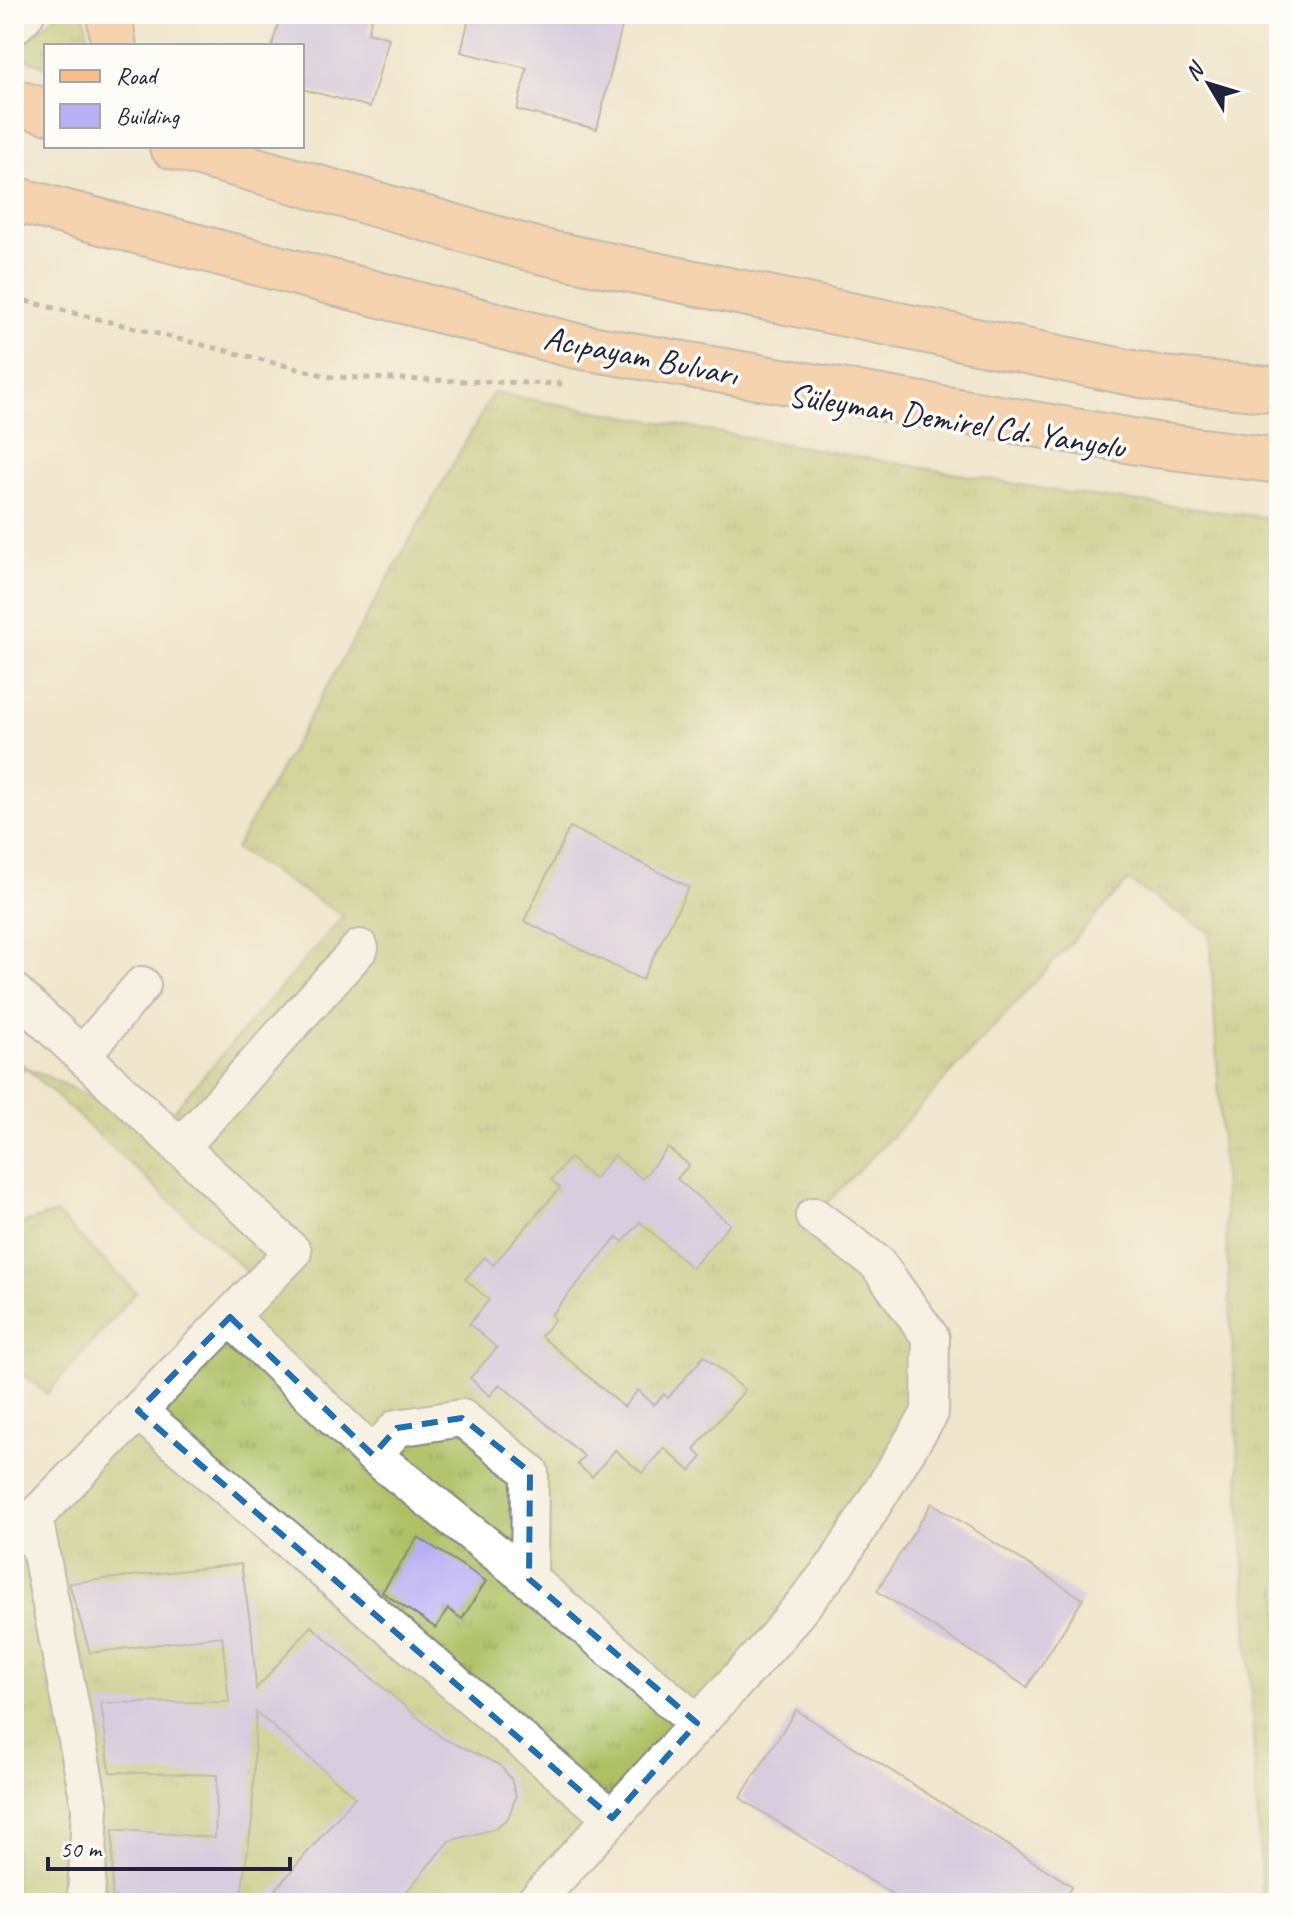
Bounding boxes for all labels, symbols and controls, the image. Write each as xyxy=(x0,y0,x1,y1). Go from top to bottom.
legend xyxy=(44,44,304,148)
north arrow xyxy=(1169,44,1249,124)
text: N xyxy=(1179,56,1211,86)
text: Road xyxy=(116,61,160,91)
text: Building xyxy=(116,101,181,131)
street label: Acıpayam Bulvarı xyxy=(540,316,743,396)
street label: Süleyman Demirel Cd. Yanyolu xyxy=(786,373,1131,469)
scale bar xyxy=(48,1821,290,1871)
text: 50 m xyxy=(60,1834,103,1864)

